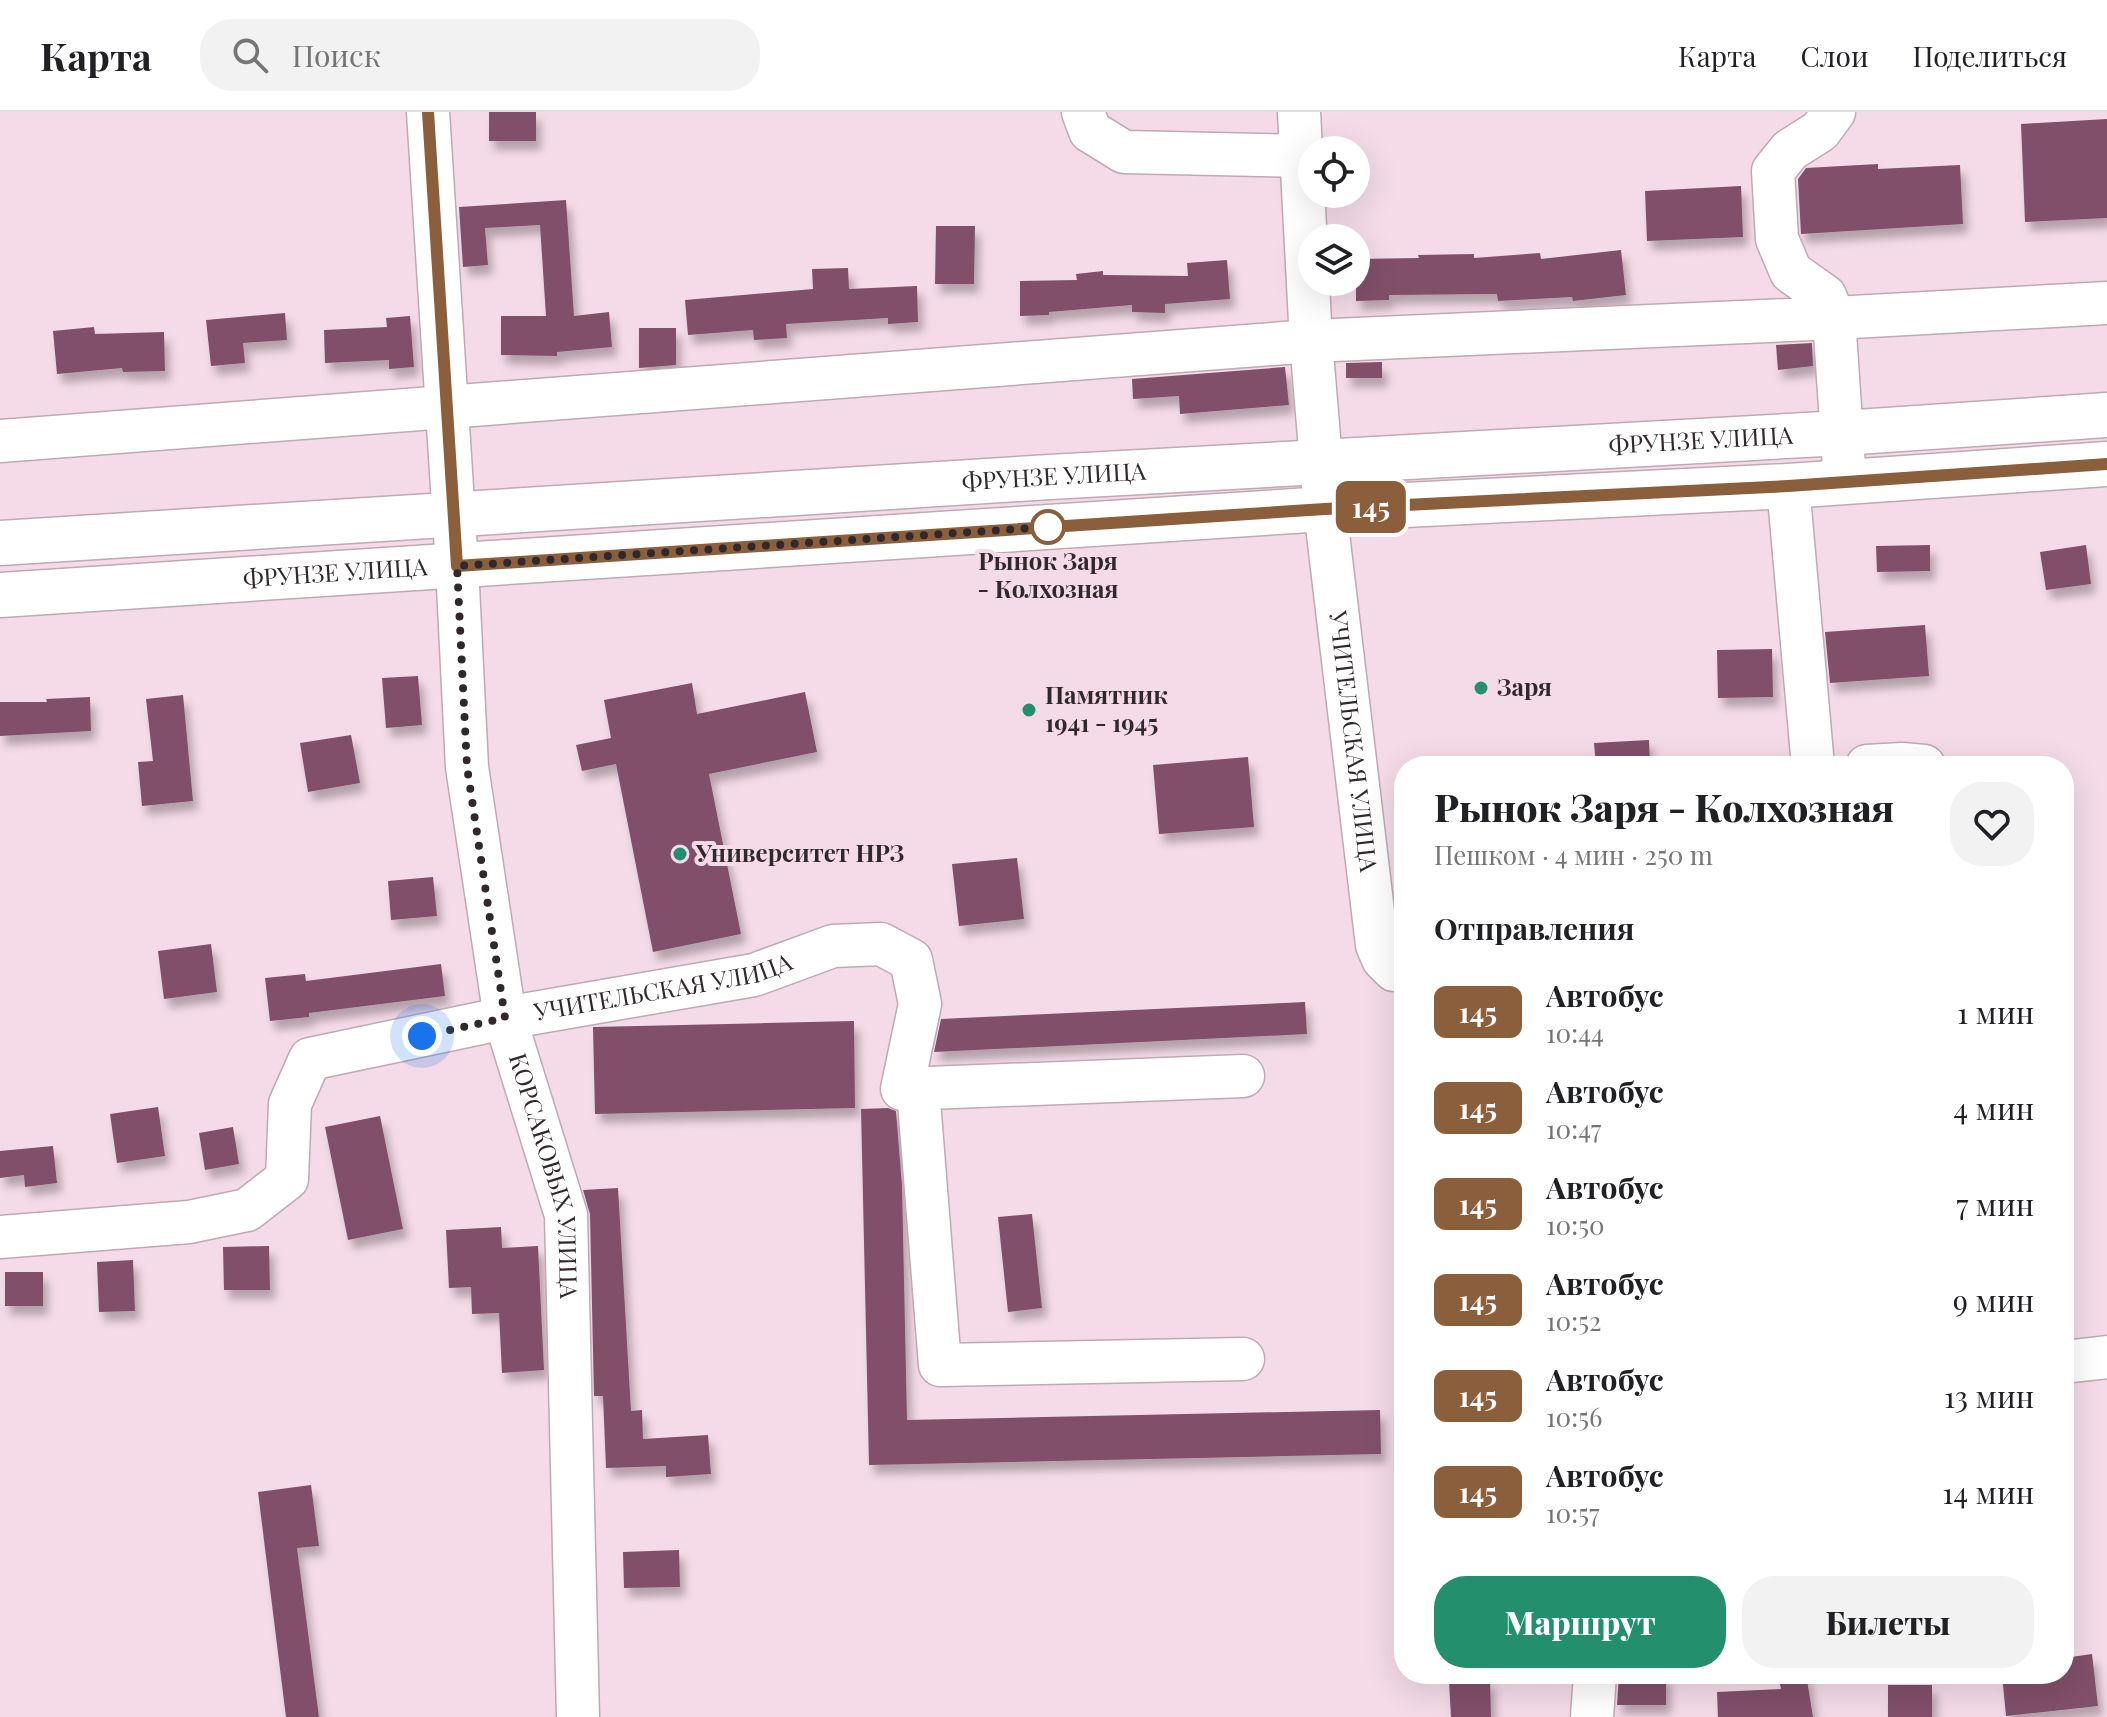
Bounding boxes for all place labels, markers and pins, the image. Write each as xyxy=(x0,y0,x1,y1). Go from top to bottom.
marker: Рынок Заря - Колхозная xyxy=(1031,510,1065,544)
place label: Рынок Заря - Колхозная xyxy=(978,544,1118,604)
place label: Заря xyxy=(1497,670,1552,702)
place label: Памятник 1941 - 1945 xyxy=(1045,678,1168,738)
marker: Заря xyxy=(1472,679,1490,697)
marker: Памятник 1941 - 1945 xyxy=(1020,701,1038,719)
place label: Университет НРЗ xyxy=(695,836,904,868)
marker: Университет НРЗ xyxy=(671,845,689,863)

